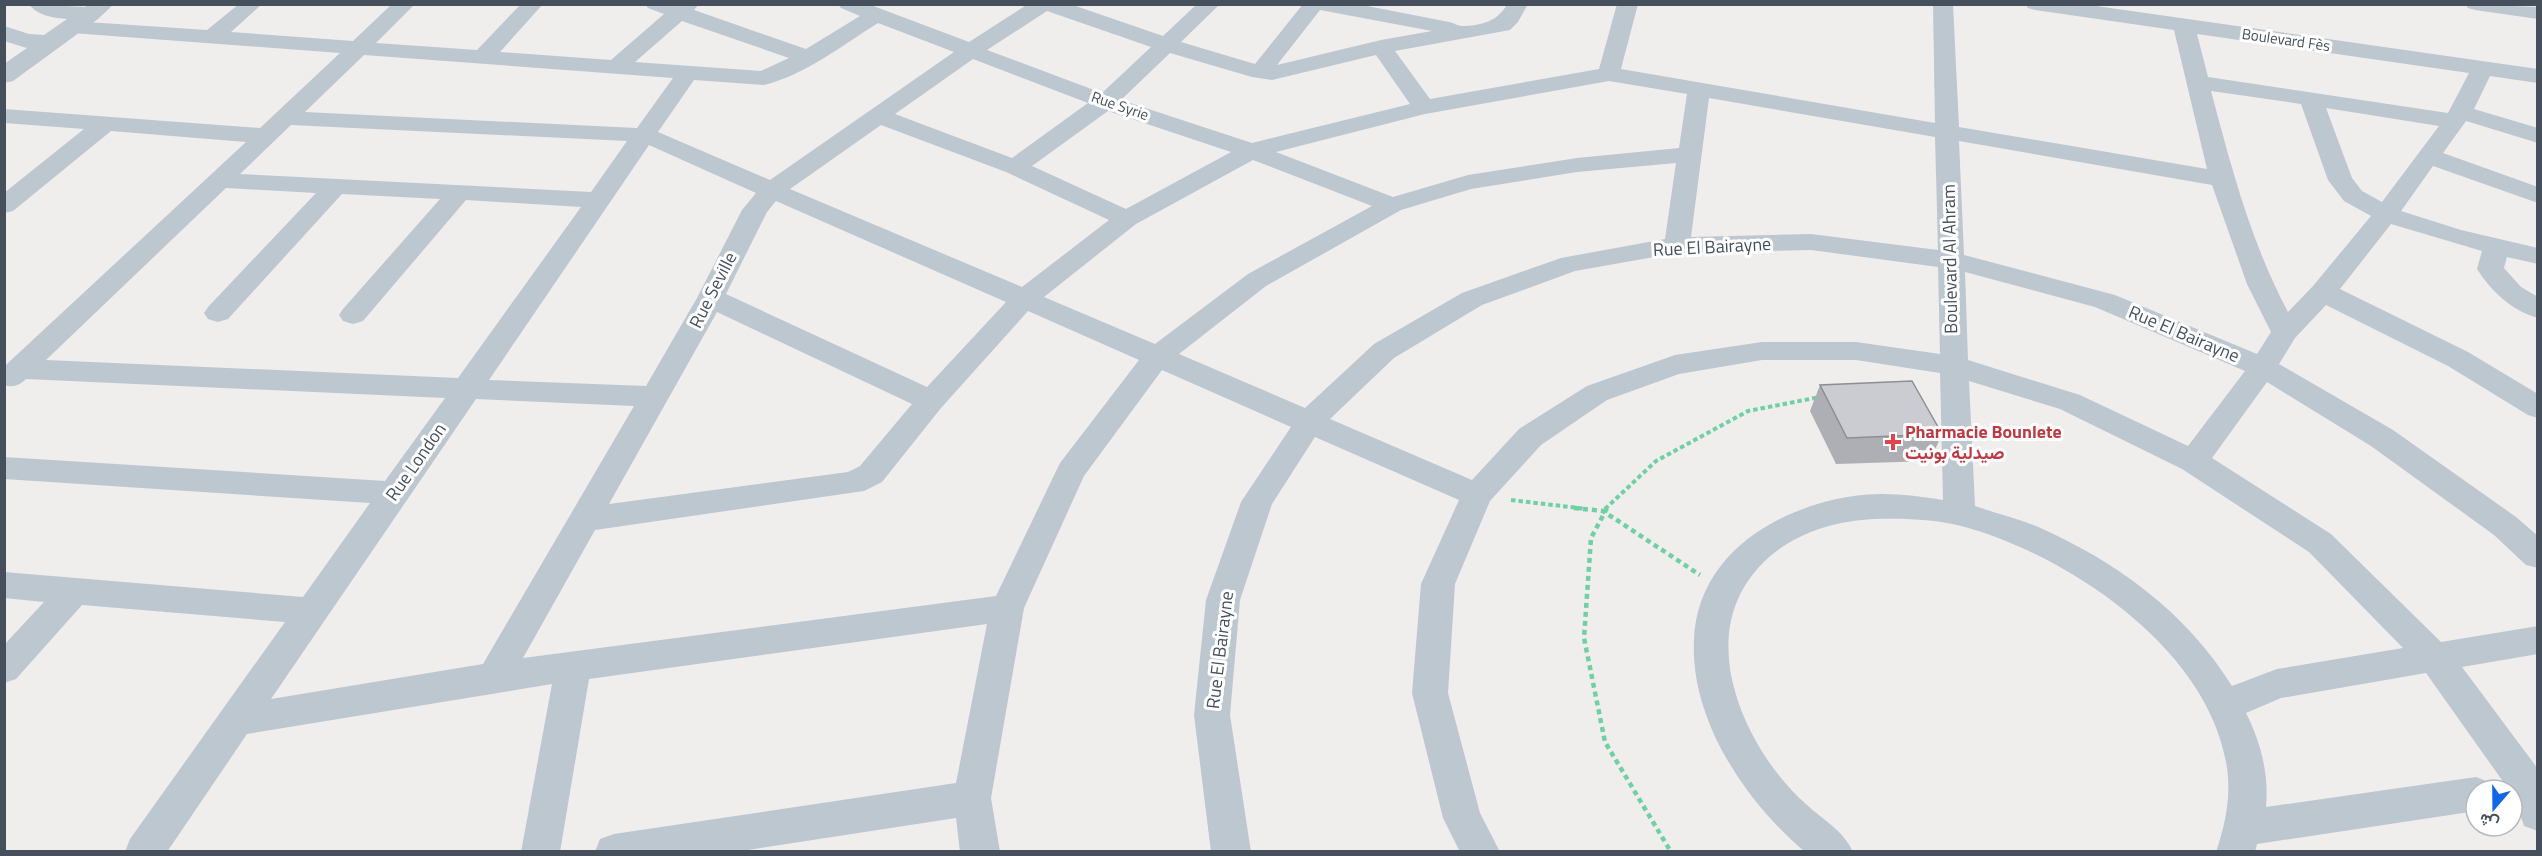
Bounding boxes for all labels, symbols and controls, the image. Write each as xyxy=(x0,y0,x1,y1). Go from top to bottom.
street label: Boulevard Fès xyxy=(2240,22,2332,57)
street label: Rue Syrie xyxy=(1088,85,1152,126)
street label: Boulevard Al Ahram xyxy=(1935,184,1964,334)
street label: Rue El Bairayne xyxy=(1652,230,1772,263)
street label: Rue Seville xyxy=(682,247,743,333)
street label: Rue El Bairayne xyxy=(2124,298,2244,369)
street label: Rue London xyxy=(379,417,452,506)
place label: Pharmacie Bounlete صيدلية بونيت xyxy=(1905,418,2062,466)
marker: Pharmacie Bounlete صيدلية بونيت xyxy=(1886,435,1900,449)
street label: Rue El Bairayne xyxy=(1199,590,1240,710)
north arrow xyxy=(2464,778,2524,838)
text: ش xyxy=(2476,808,2502,837)

